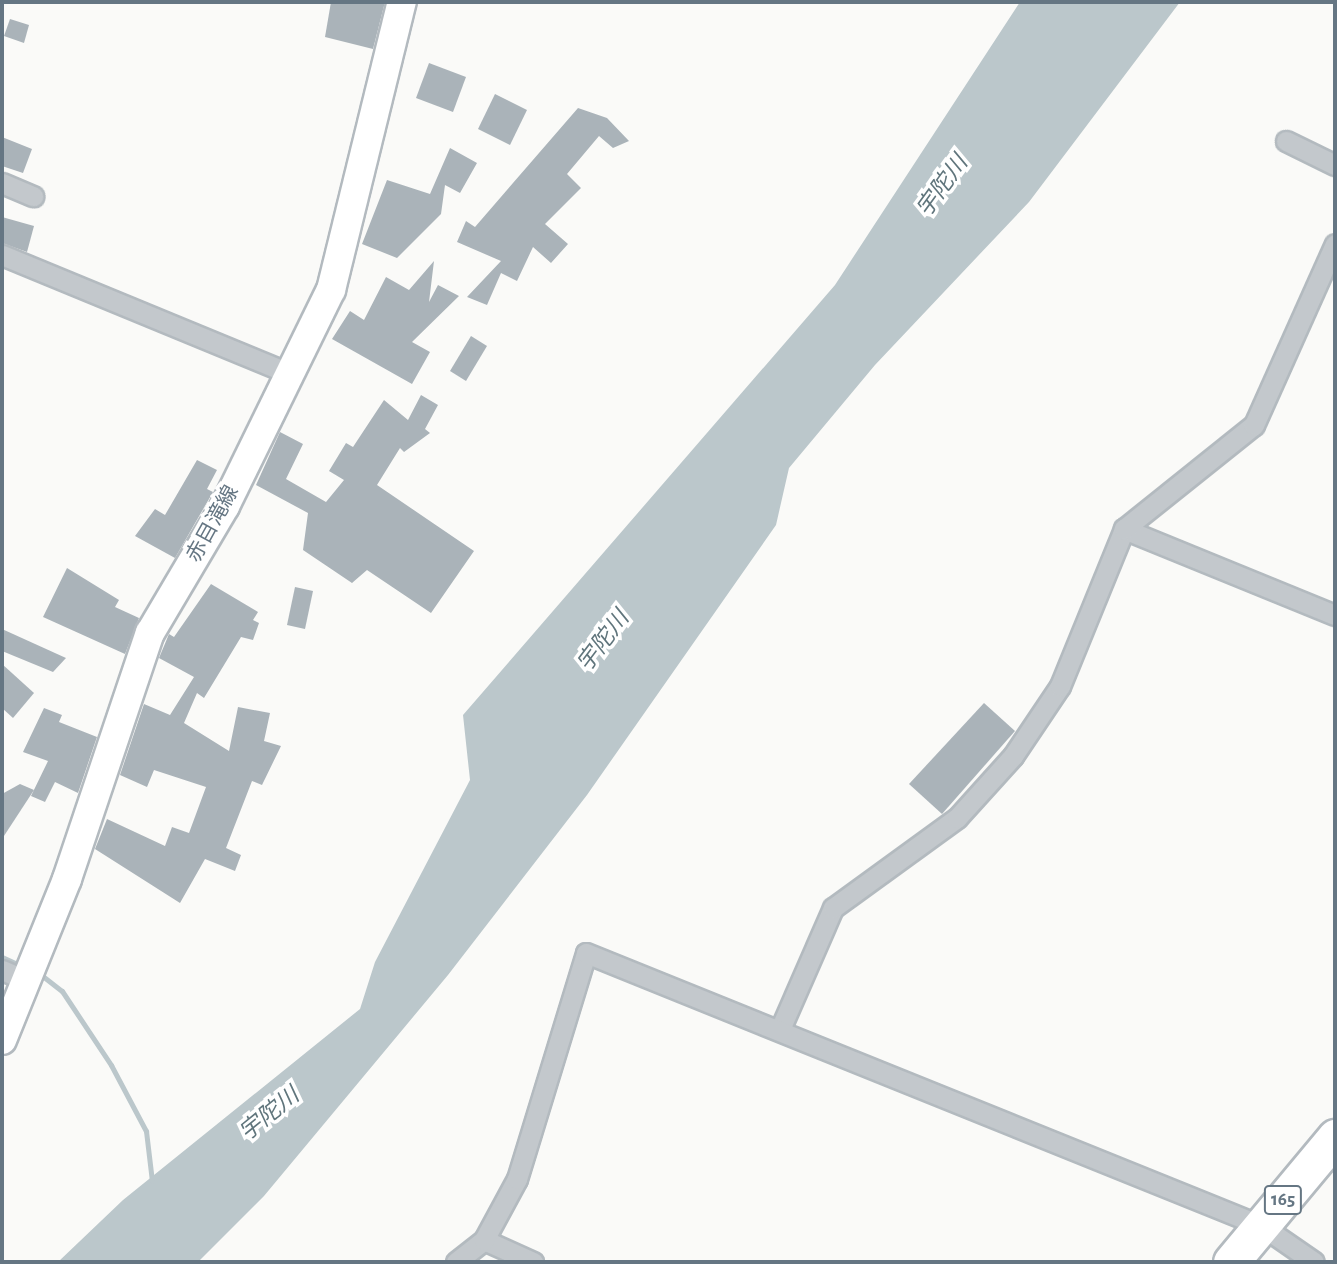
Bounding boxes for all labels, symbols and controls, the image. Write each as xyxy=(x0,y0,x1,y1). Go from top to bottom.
water label: 宇陀川 xyxy=(912,151,974,223)
street label: 赤目滝線 xyxy=(182,481,244,567)
water label: 宇陀川 xyxy=(572,606,636,678)
water label: 宇陀川 xyxy=(235,1083,305,1147)
road number: 165 xyxy=(1264,1184,1302,1216)

